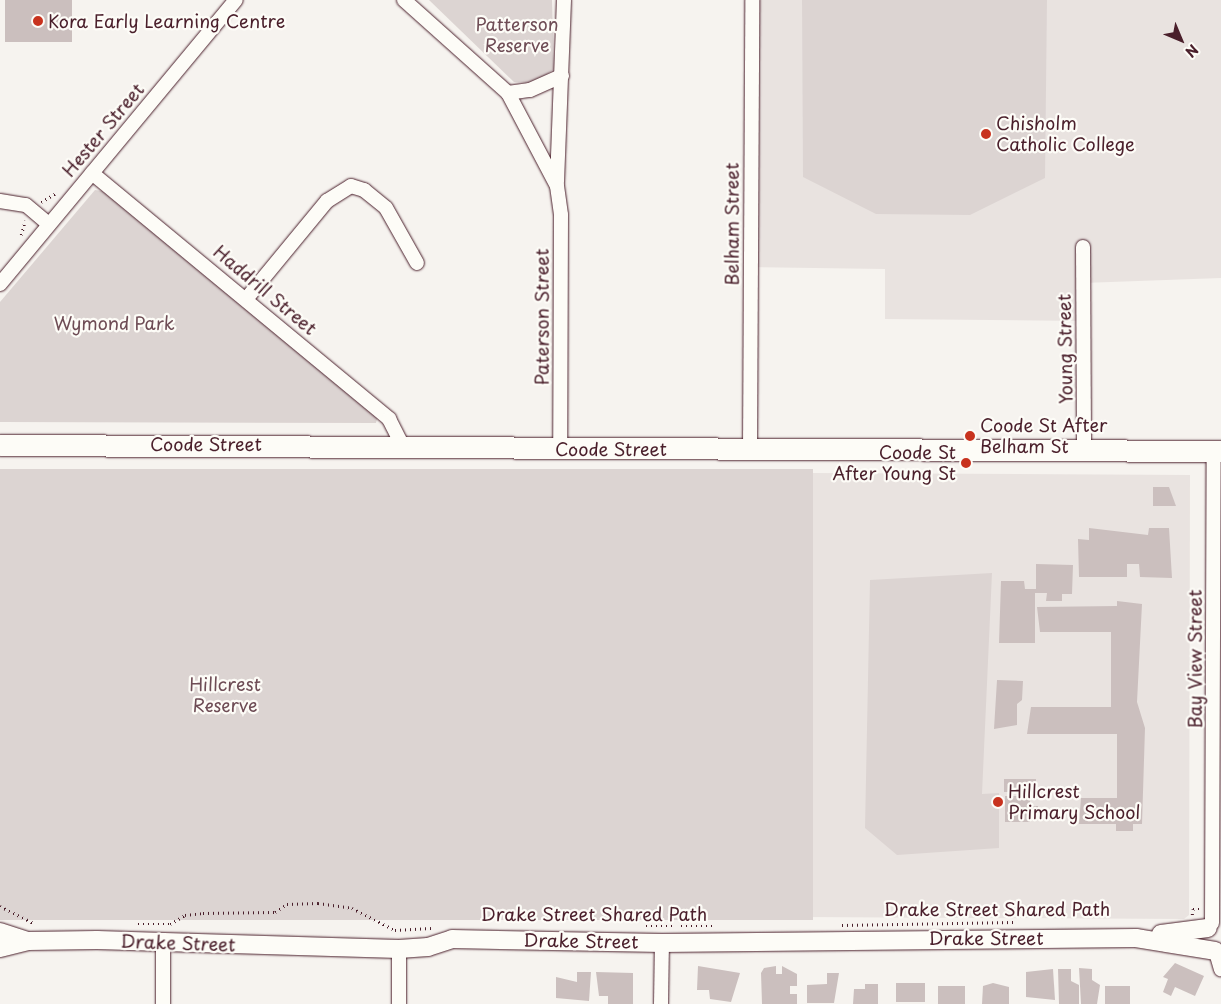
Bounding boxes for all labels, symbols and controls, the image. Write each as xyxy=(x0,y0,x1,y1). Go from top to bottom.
place label: Kora Early Learning Centre xyxy=(48,10,284,32)
park label: Patterson Reserve xyxy=(475,14,559,56)
marker: Kora Early Learning Centre xyxy=(32,15,44,27)
north arrow xyxy=(1156,15,1206,65)
text: N xyxy=(1181,40,1203,62)
street label: Hester Street xyxy=(57,79,149,181)
place label: Chisholm Catholic College xyxy=(996,113,1135,156)
marker: Chisholm Catholic College xyxy=(980,128,992,140)
street label: Belham Street xyxy=(721,162,743,286)
street label: Haddrill Street xyxy=(209,241,321,339)
street label: Paterson Street xyxy=(531,249,553,385)
street label: Young Street xyxy=(1053,294,1077,404)
park label: Wymond Park xyxy=(53,312,175,334)
place label: Coode St After Belham St xyxy=(980,415,1108,458)
marker: Coode St After Belham St xyxy=(964,430,976,442)
street label: Coode Street xyxy=(150,433,262,455)
street label: Coode Street xyxy=(555,438,667,460)
place label: Coode St After Young St xyxy=(830,442,956,484)
marker: Coode St After Young St xyxy=(960,457,972,469)
street label: Bay View Street xyxy=(1184,590,1206,728)
park label: Hillcrest Reserve xyxy=(189,674,261,716)
place label: Hillcrest Primary School xyxy=(1008,781,1141,824)
marker: Hillcrest Primary School xyxy=(992,796,1004,808)
street label: Drake Street Shared Path xyxy=(883,898,1111,920)
street label: Drake Street Shared Path xyxy=(480,903,708,925)
street label: Drake Street xyxy=(929,927,1043,949)
street label: Drake Street xyxy=(524,929,638,953)
street label: Drake Street xyxy=(120,930,236,956)

